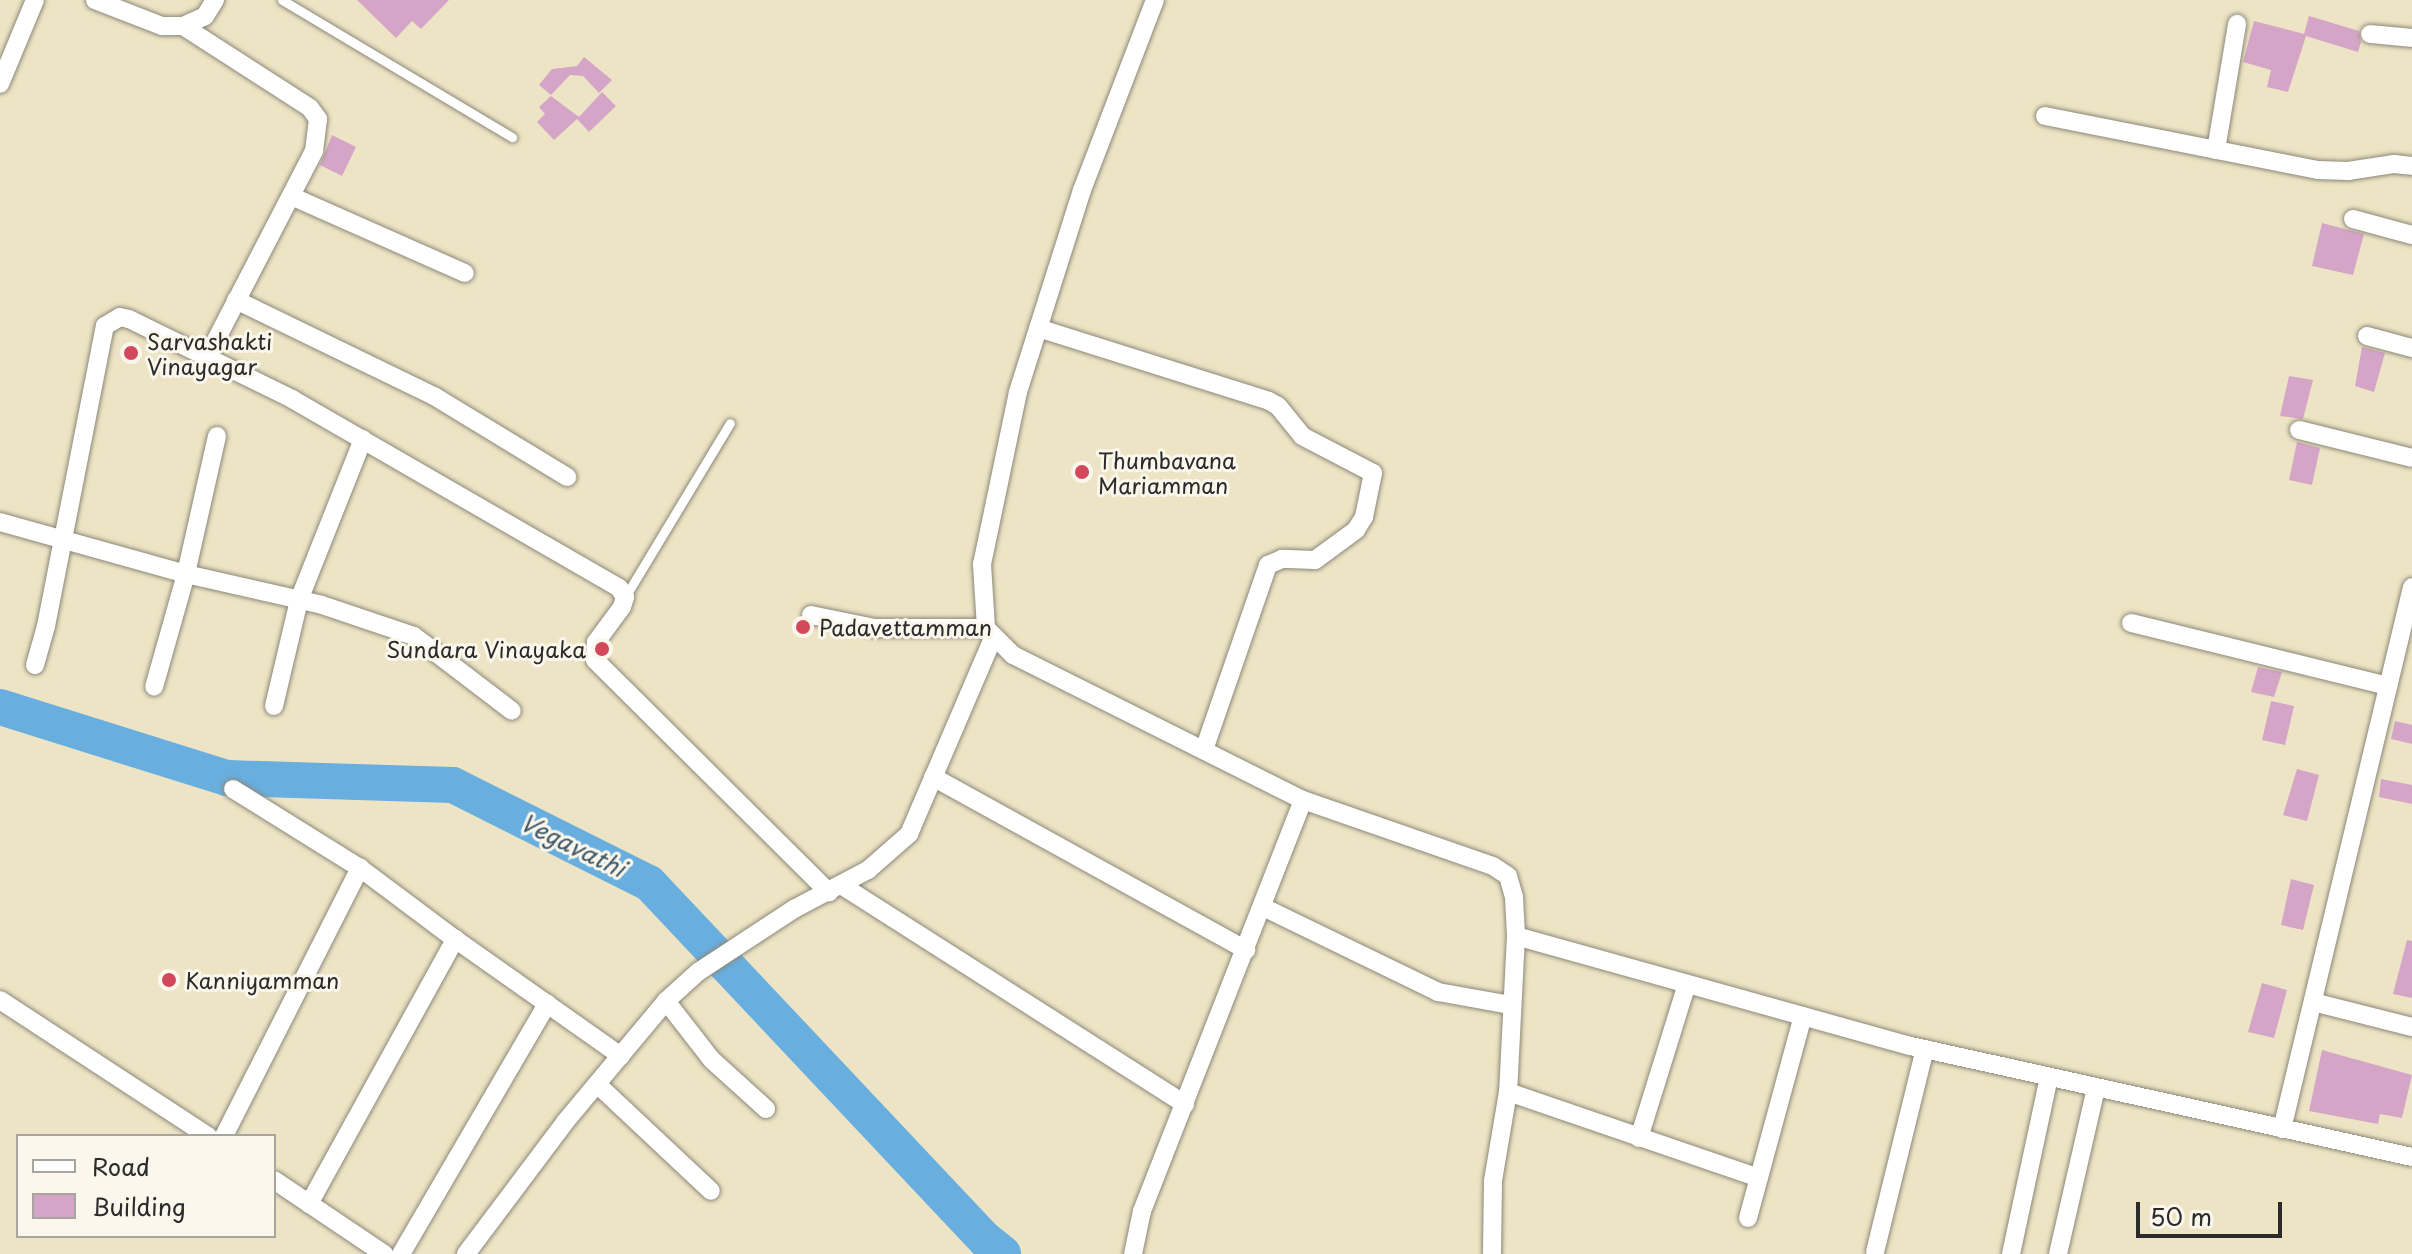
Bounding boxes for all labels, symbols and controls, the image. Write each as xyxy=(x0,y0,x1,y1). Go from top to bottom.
place label: Sarvashakti Vinayagar xyxy=(147,327,272,378)
marker: Sarvashakti Vinayagar xyxy=(122,344,140,362)
place label: Thumbavana Mariamman xyxy=(1098,446,1236,498)
marker: Thumbavana Mariamman xyxy=(1073,463,1091,481)
place label: Padavettamman xyxy=(819,614,992,640)
marker: Padavettamman xyxy=(794,618,812,636)
place label: Sundara Vinayaka xyxy=(387,636,586,662)
marker: Sundara Vinayaka xyxy=(593,640,611,658)
water label: Vegavathi xyxy=(516,807,630,883)
place label: Kanniyamman xyxy=(185,967,339,993)
marker: Kanniyamman xyxy=(160,971,178,989)
legend xyxy=(16,1134,276,1238)
text: Road xyxy=(92,1148,150,1184)
scale bar xyxy=(2140,1186,2286,1236)
text: Building xyxy=(92,1188,186,1224)
text: 50 m xyxy=(2150,1198,2212,1234)

